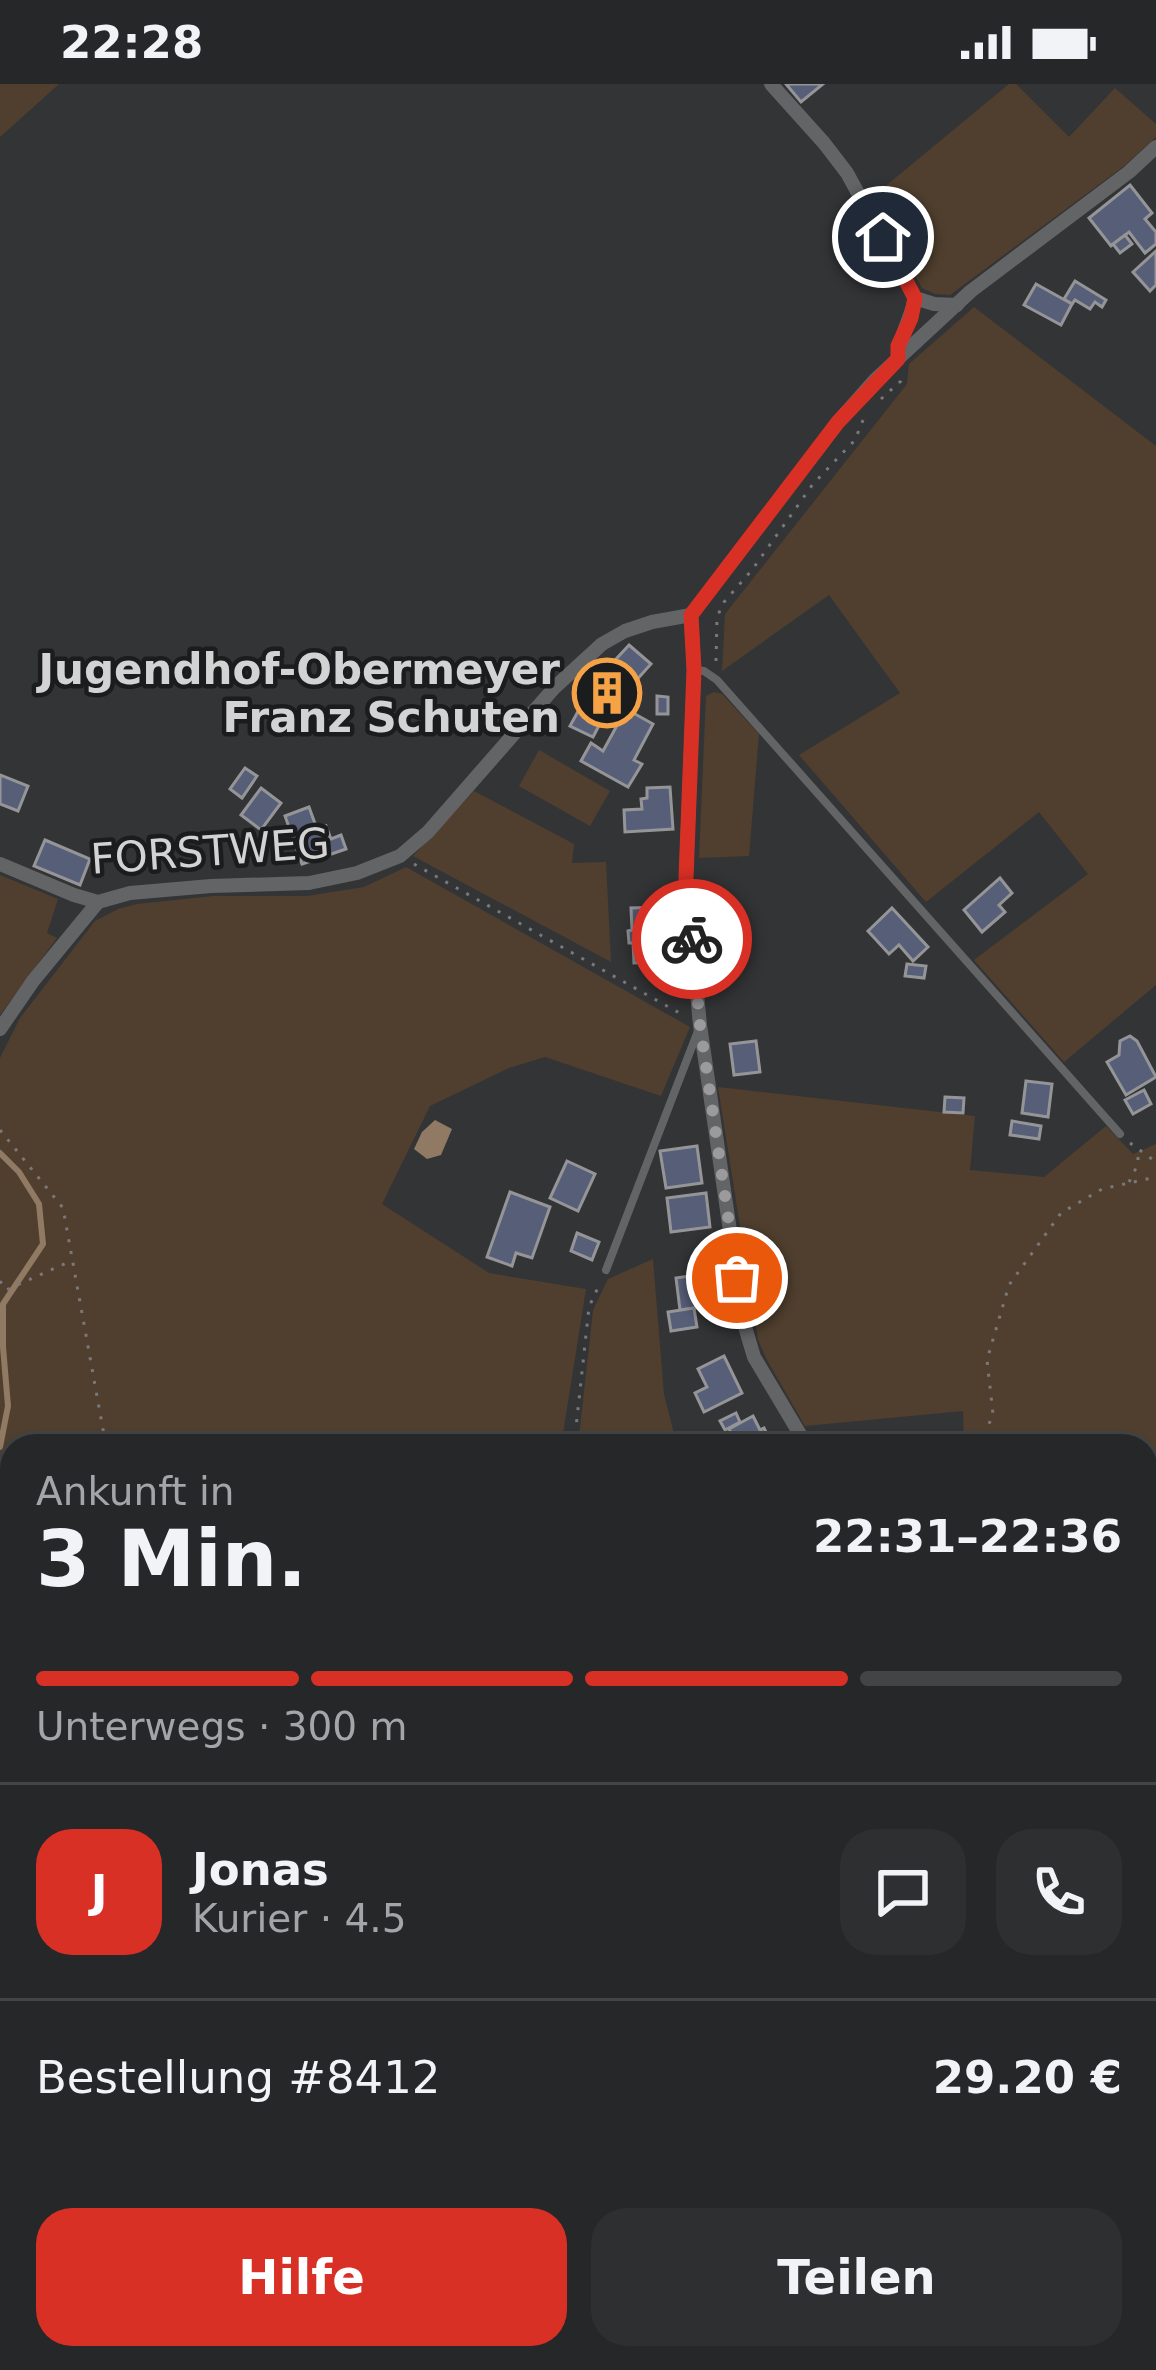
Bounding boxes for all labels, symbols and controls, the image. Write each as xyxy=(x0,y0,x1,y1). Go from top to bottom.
text: 22:28 xyxy=(60,16,203,69)
pin xyxy=(832,186,934,288)
icon: home xyxy=(850,204,916,270)
place label: Jugendhof-Obermeyer Franz Schuten xyxy=(35,645,560,742)
building icon: Jugendhof-Obermeyer Franz Schuten xyxy=(572,658,642,728)
street label: FORSTWEG xyxy=(89,818,331,884)
courier xyxy=(632,879,752,999)
icon: bike xyxy=(659,906,725,972)
pin xyxy=(686,1227,788,1329)
icon: bag xyxy=(704,1245,770,1311)
text: Ankunft in xyxy=(36,1469,235,1514)
text: 22:31–22:36 xyxy=(813,1510,1122,1563)
text: 3 Min. xyxy=(36,1514,307,1604)
text: Unterwegs · 300 m xyxy=(36,1704,408,1749)
button: chat xyxy=(840,1829,966,1955)
button: phone xyxy=(996,1829,1122,1955)
text: Jonas xyxy=(192,1843,329,1896)
text: J xyxy=(91,1865,107,1918)
text: Kurier · 4.5 xyxy=(192,1896,406,1941)
text: Bestellung #8412 xyxy=(36,2051,440,2104)
text: 29.20 € xyxy=(933,2051,1122,2104)
button: Hilfe xyxy=(36,2208,567,2346)
button: Teilen xyxy=(591,2208,1122,2346)

